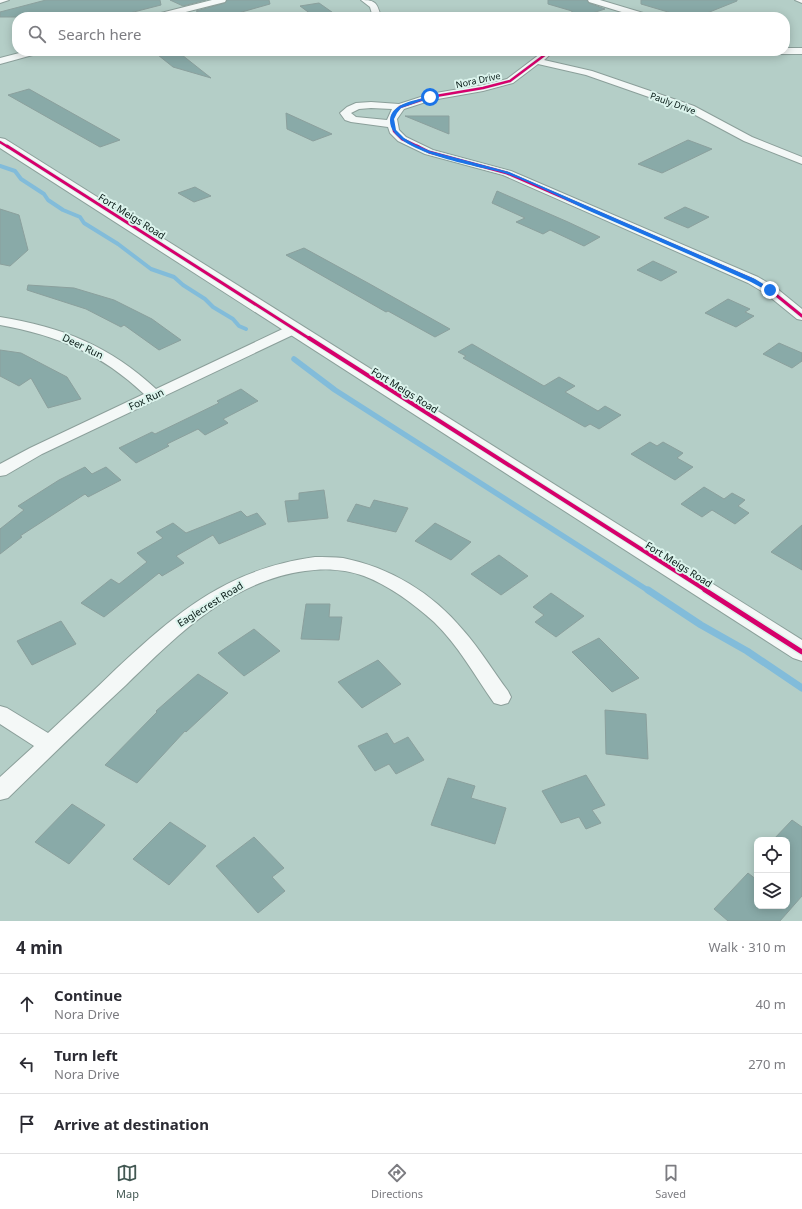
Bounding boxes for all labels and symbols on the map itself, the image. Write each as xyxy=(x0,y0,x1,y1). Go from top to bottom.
street label: Nora Drive xyxy=(454,69,502,91)
route start xyxy=(421,88,439,106)
street label: Pauly Drive xyxy=(648,89,698,117)
street label: Fort Meigs Road xyxy=(96,190,168,242)
route end xyxy=(761,281,779,299)
street label: Deer Run xyxy=(60,330,106,362)
street label: Fort Meigs Road xyxy=(369,364,441,416)
street label: Fox Run xyxy=(126,385,166,413)
street label: Fort Meigs Road xyxy=(643,538,715,590)
street label: Eaglecrest Road xyxy=(175,578,245,630)

